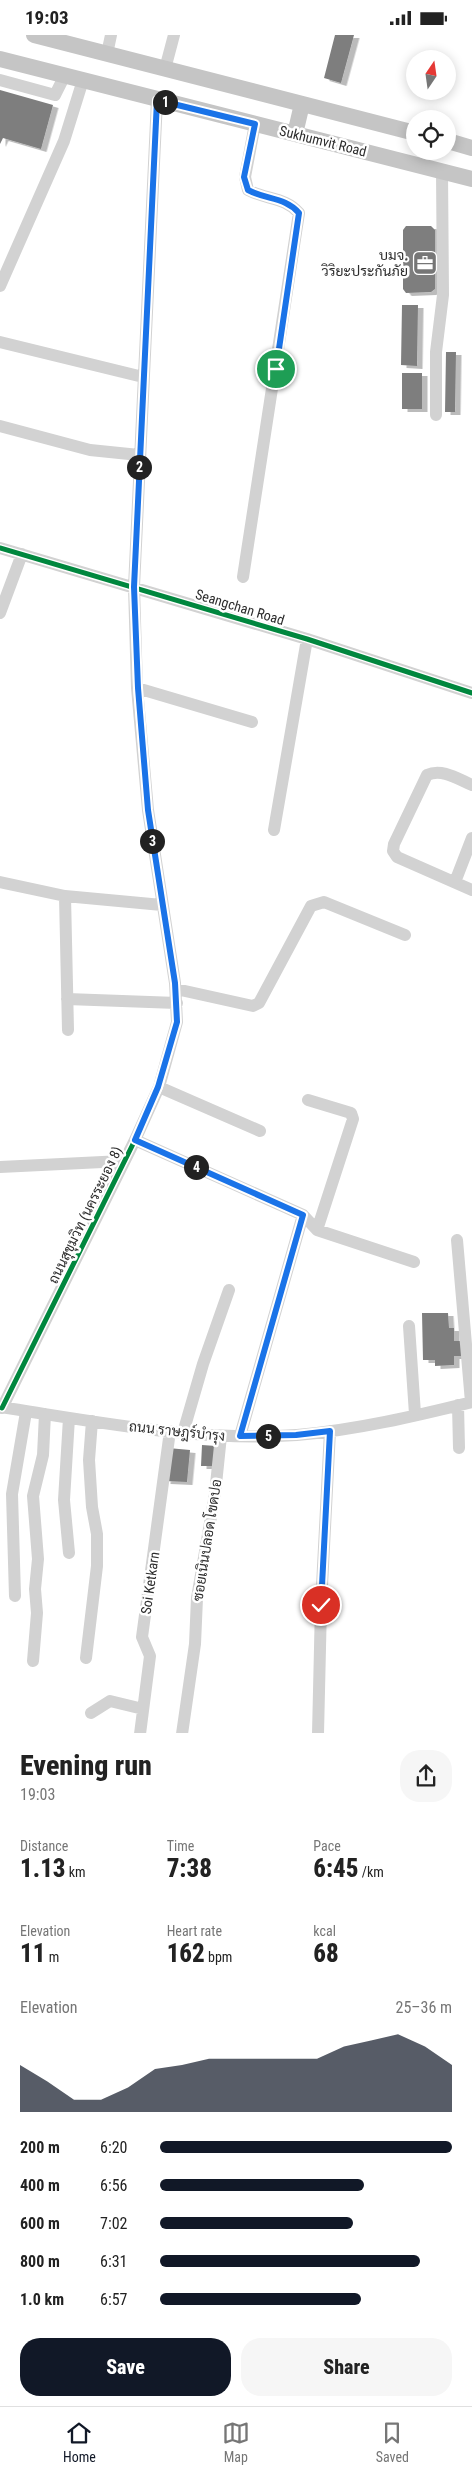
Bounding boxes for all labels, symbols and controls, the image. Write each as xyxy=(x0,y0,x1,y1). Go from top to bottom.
text: 19:03 xyxy=(25,6,69,29)
north arrow xyxy=(406,50,456,100)
map controls xyxy=(406,50,456,160)
pin: 1 xyxy=(152,89,178,115)
text: 1 xyxy=(162,94,169,110)
button: locate xyxy=(406,110,456,160)
street label: Sukhumvit Road xyxy=(278,122,368,160)
place label: บมจ. วิริยะประกันภัย xyxy=(321,247,408,279)
office icon: บมจ. วิริยะประกันภัย xyxy=(412,250,438,276)
pin xyxy=(255,348,297,390)
icon: arrive xyxy=(262,355,290,383)
pin: 2 xyxy=(126,455,152,479)
text: 2 xyxy=(136,459,143,475)
street label: Seangchan Road xyxy=(194,586,286,628)
pin: 3 xyxy=(140,829,164,853)
text: 3 xyxy=(149,833,156,849)
street label: ถนนสุขุมวิท (นครระยอง 8) xyxy=(45,1144,127,1287)
pin: 4 xyxy=(184,1155,208,1179)
text: 4 xyxy=(193,1159,200,1175)
street label: ถนน ราษฎร์บำรุง xyxy=(128,1417,226,1446)
pin: 5 xyxy=(256,1423,280,1449)
text: 5 xyxy=(265,1428,272,1444)
street label: ซอยเนินปลอด โขดปอ xyxy=(189,1478,225,1602)
street label: Soi Ketkarn xyxy=(138,1551,162,1615)
pin xyxy=(300,1584,342,1626)
icon: check xyxy=(307,1591,335,1619)
text: Evening run xyxy=(20,1749,152,1782)
button: share xyxy=(400,1750,452,1802)
text: 19:03 xyxy=(20,1785,55,1804)
text: Distance xyxy=(20,1838,68,1854)
text: Time xyxy=(167,1838,194,1854)
text: Pace xyxy=(313,1838,341,1854)
text: 1.13 xyxy=(20,1854,66,1883)
text: 7:38 xyxy=(167,1854,212,1883)
text: 6:45 xyxy=(313,1854,359,1883)
text: km xyxy=(66,1864,86,1880)
text: /km xyxy=(359,1864,384,1880)
text: Elevation xyxy=(20,1923,70,1939)
text: Heart rate xyxy=(167,1923,222,1939)
text: kcal xyxy=(313,1923,336,1939)
text: 11 xyxy=(20,1939,45,1968)
text: 162 xyxy=(167,1939,205,1968)
text: 68 xyxy=(313,1939,339,1968)
text: m xyxy=(45,1949,59,1965)
text: bpm xyxy=(205,1949,232,1965)
text: Elevation xyxy=(20,1998,78,2017)
text: 25–36 m xyxy=(396,1998,452,2017)
text: 200 m xyxy=(20,2138,60,2157)
text: 6:20 xyxy=(100,2138,127,2157)
text: 400 m xyxy=(20,2176,60,2195)
text: 6:56 xyxy=(100,2176,127,2195)
text: 600 m xyxy=(20,2214,60,2233)
text: 7:02 xyxy=(100,2214,127,2233)
text: 800 m xyxy=(20,2252,60,2271)
text: 6:31 xyxy=(100,2252,127,2271)
text: 1.0 km xyxy=(20,2290,64,2309)
text: 6:57 xyxy=(100,2290,127,2309)
button: Save xyxy=(20,2338,231,2396)
button: Share xyxy=(241,2338,452,2396)
tab: Home xyxy=(63,2419,96,2465)
tab: Map xyxy=(222,2419,250,2465)
tab: Saved xyxy=(376,2419,409,2465)

